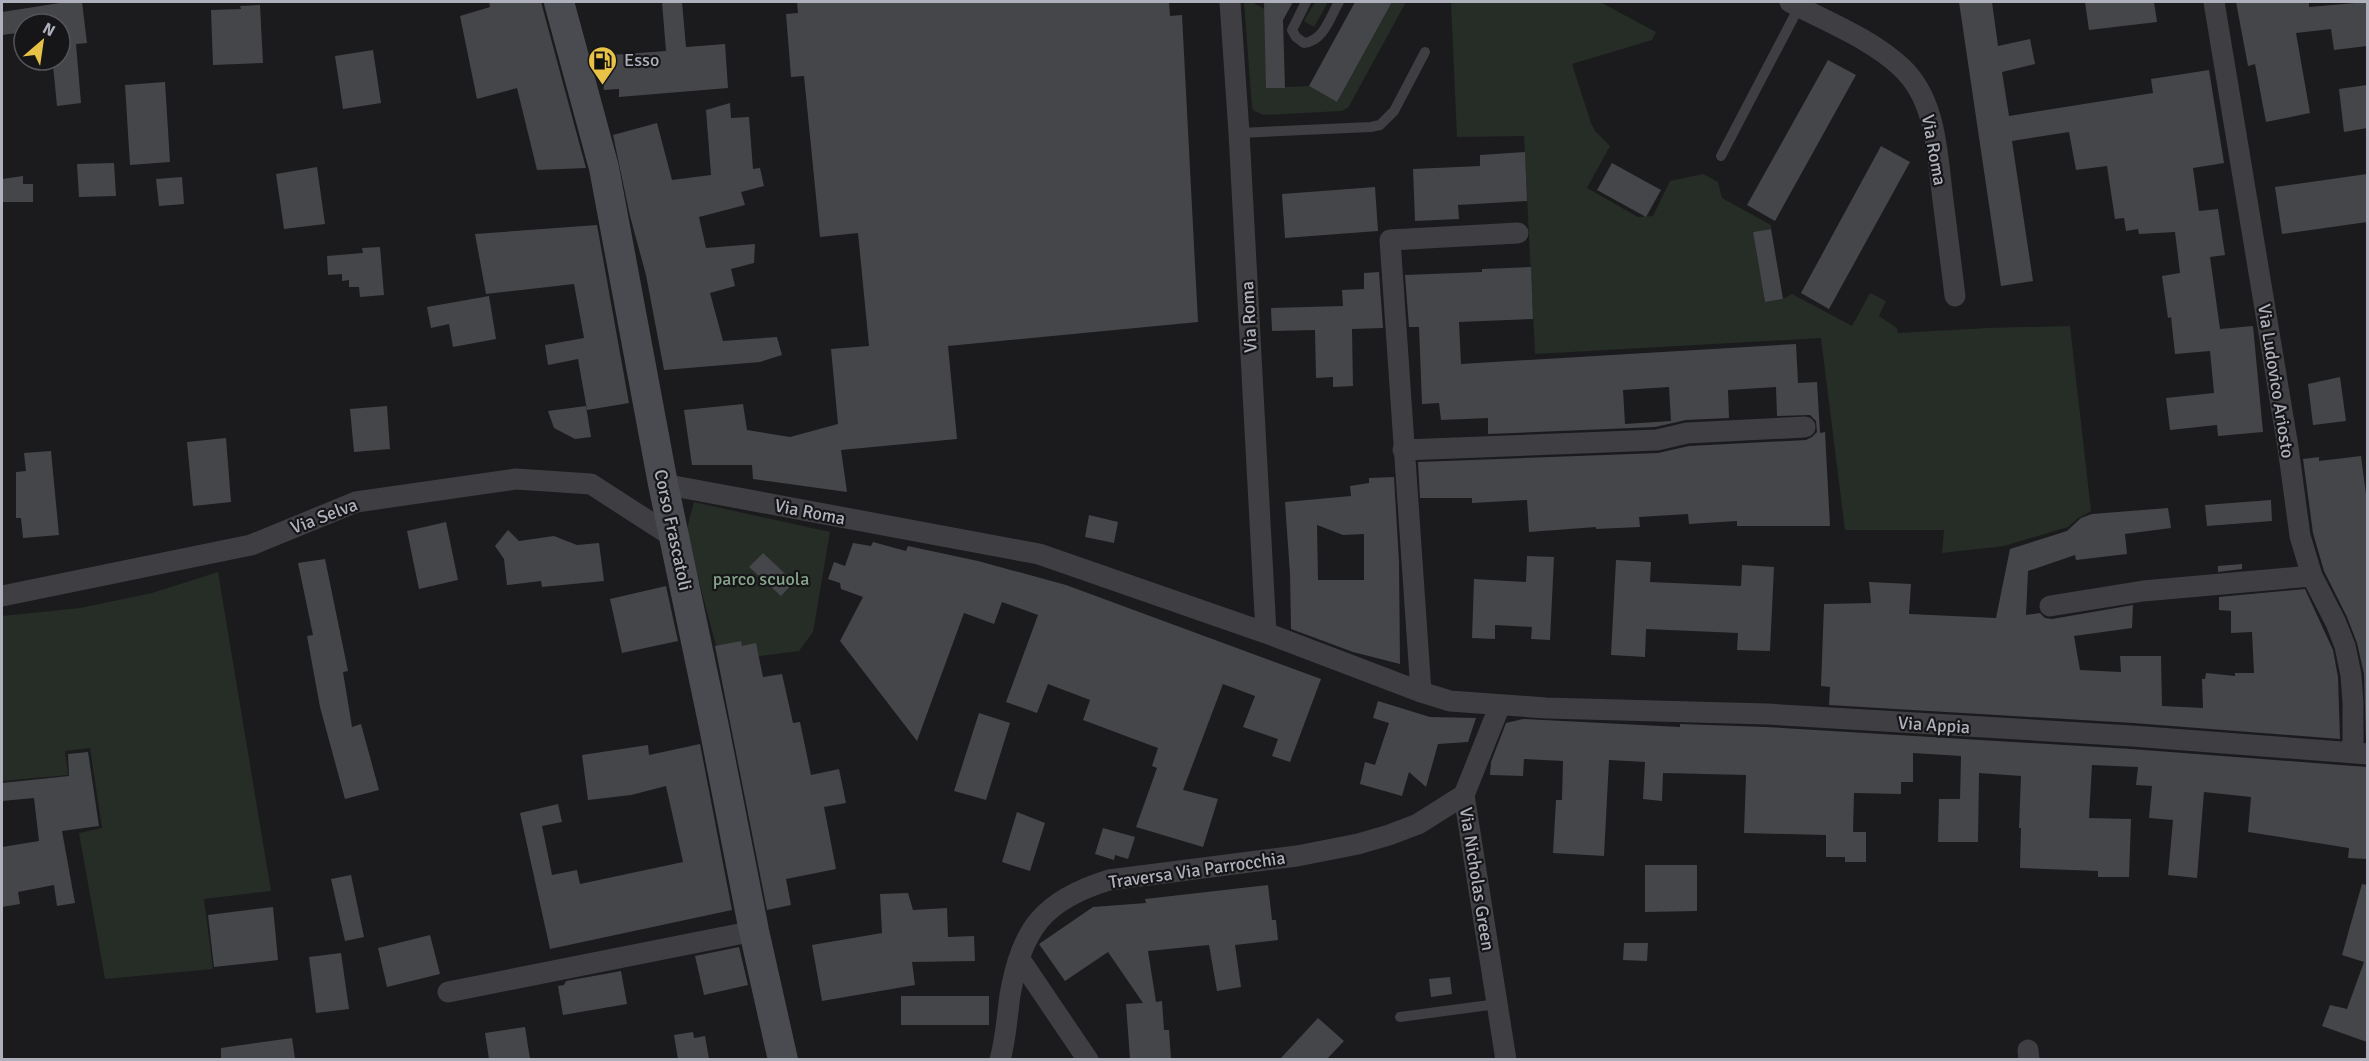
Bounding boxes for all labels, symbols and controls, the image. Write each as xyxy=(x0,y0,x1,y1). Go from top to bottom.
north arrow xyxy=(12,12,72,72)
text: N xyxy=(39,18,59,41)
fuel station icon: Esso xyxy=(587,44,619,86)
place label: Esso xyxy=(624,49,659,71)
street label: Via Roma xyxy=(1917,113,1951,187)
street label: Via Roma xyxy=(1236,281,1262,353)
street label: Via Ludovico Ariosto xyxy=(2253,302,2299,460)
street label: Corso Frascatoli xyxy=(649,467,697,593)
street label: Via Selva xyxy=(288,493,360,539)
street label: Via Roma xyxy=(773,494,847,530)
park label: parco scuola xyxy=(713,568,809,590)
street label: Via Appia xyxy=(1897,712,1971,738)
street label: Via Nicholas Green xyxy=(1455,806,1499,952)
street label: Traversa Via Parrocchia xyxy=(1107,847,1287,893)

